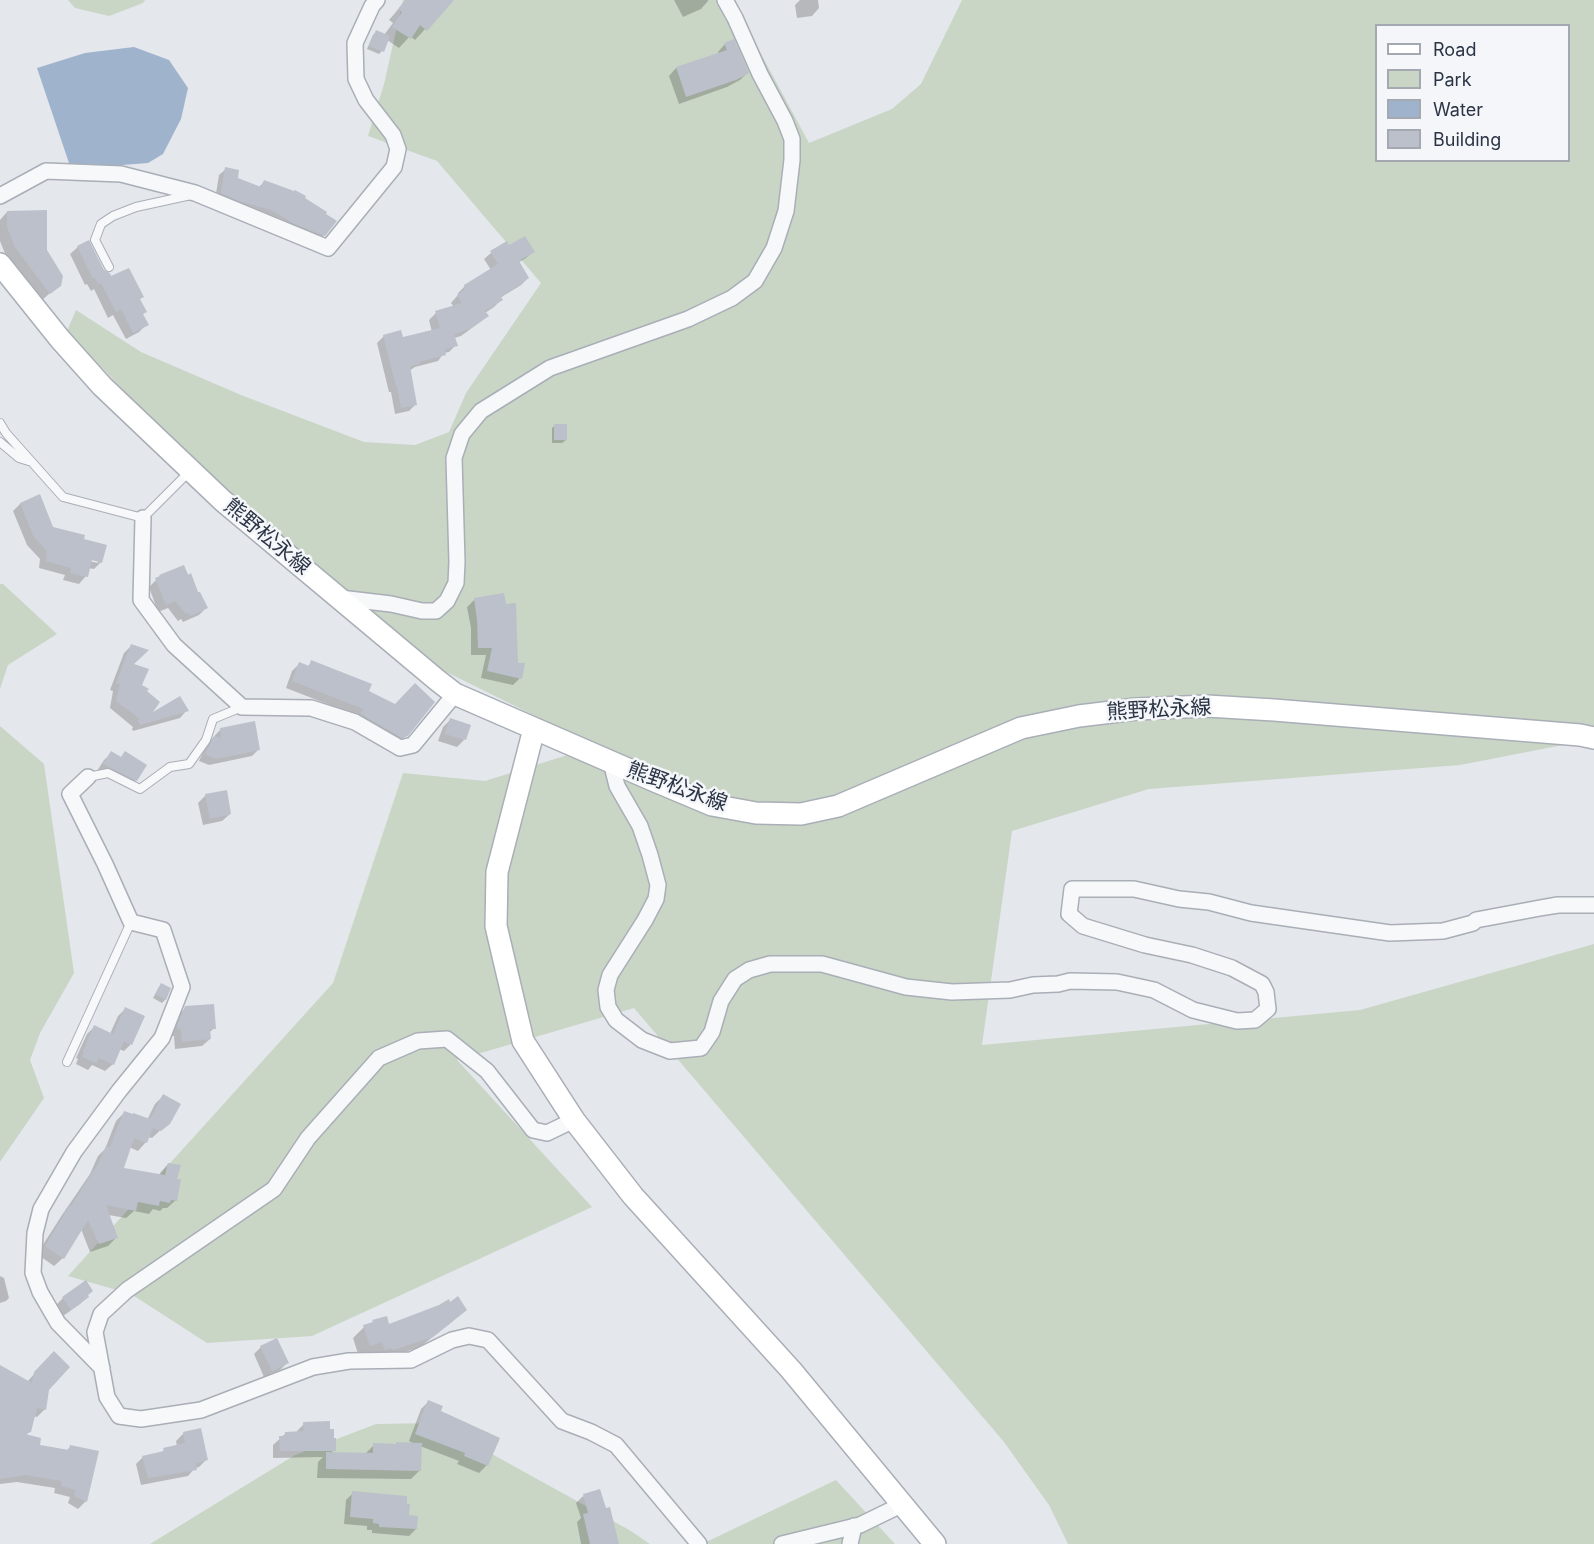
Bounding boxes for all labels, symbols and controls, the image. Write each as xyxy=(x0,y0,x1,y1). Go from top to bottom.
legend xyxy=(1375,24,1570,162)
text: Road xyxy=(1433,39,1476,60)
text: Park xyxy=(1433,69,1472,90)
text: Water xyxy=(1433,99,1483,120)
text: Building xyxy=(1433,129,1501,150)
street label: 熊野松永線 xyxy=(219,494,315,580)
street label: 熊野松永線 xyxy=(1106,695,1212,725)
street label: 熊野松永線 xyxy=(623,757,731,817)

